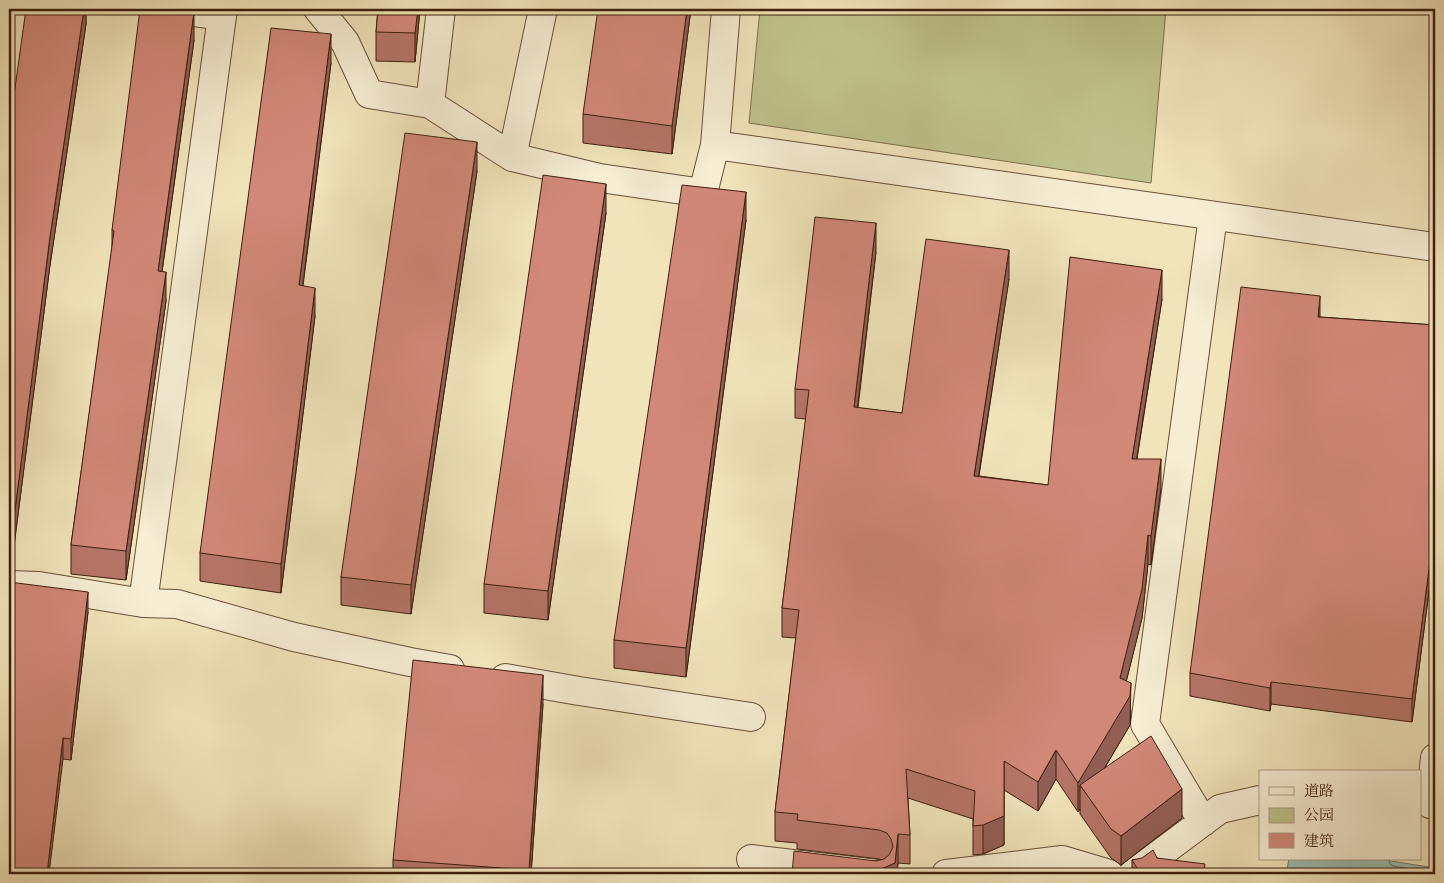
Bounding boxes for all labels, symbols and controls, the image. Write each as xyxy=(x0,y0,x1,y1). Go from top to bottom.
legend xyxy=(1259,770,1422,860)
text: 道路 xyxy=(1304,781,1334,801)
text: 公园 xyxy=(1304,805,1334,825)
text: 建筑 xyxy=(1304,831,1334,851)

